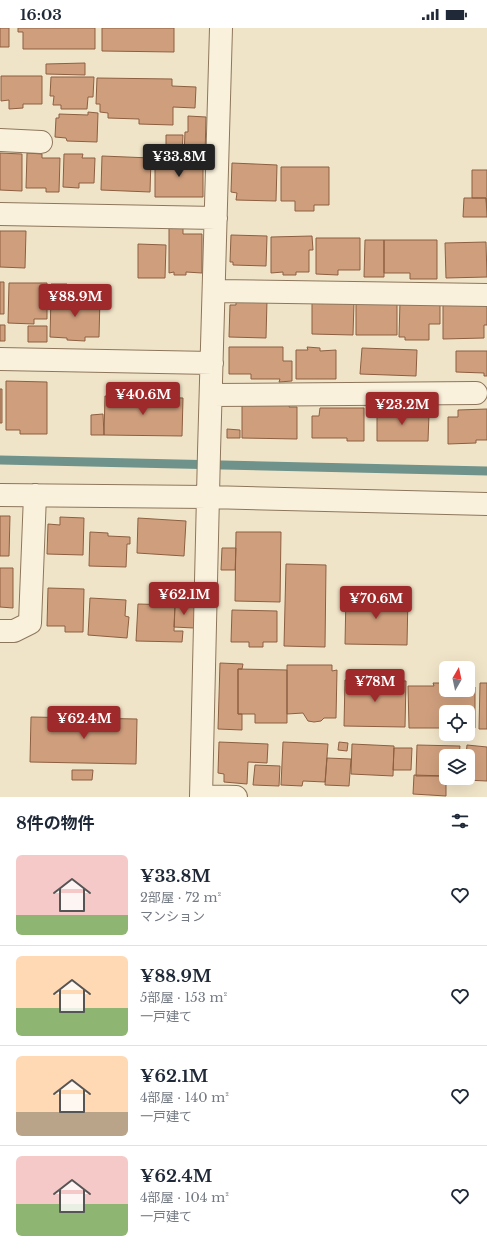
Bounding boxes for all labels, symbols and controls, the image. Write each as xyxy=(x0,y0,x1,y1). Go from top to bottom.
text: 16:03 xyxy=(20,5,62,24)
pin: ¥33.8M xyxy=(146,144,212,178)
text: ¥33.8M xyxy=(152,148,206,165)
pin: ¥88.9M xyxy=(42,284,108,318)
text: ¥88.9M xyxy=(48,288,102,305)
pin: ¥40.6M xyxy=(110,382,176,416)
text: ¥40.6M xyxy=(115,386,171,403)
pin: ¥23.2M xyxy=(369,392,435,426)
text: ¥23.2M xyxy=(375,396,429,413)
pin: ¥62.1M xyxy=(151,582,217,616)
text: ¥62.1M xyxy=(158,586,210,603)
pin: ¥70.6M xyxy=(343,586,409,620)
text: ¥70.6M xyxy=(349,590,403,607)
north arrow xyxy=(439,661,475,697)
map controls xyxy=(439,661,475,785)
pin: ¥78M xyxy=(351,669,399,703)
text: ¥78M xyxy=(355,673,395,690)
button: locate xyxy=(439,705,475,741)
pin: ¥62.4M xyxy=(51,706,117,740)
text: ¥62.4M xyxy=(56,710,112,727)
button: layers xyxy=(439,749,475,785)
icon: filters xyxy=(449,810,471,832)
text: 8件の物件 xyxy=(16,813,95,834)
text: ¥33.8M xyxy=(140,866,211,887)
icon: home xyxy=(48,871,96,919)
icon: heart xyxy=(449,884,471,906)
text: 2部屋 · 72 m² xyxy=(140,889,221,906)
text: マンション xyxy=(140,908,205,925)
text: ¥88.9M xyxy=(140,966,211,987)
icon: home xyxy=(48,972,96,1020)
icon: heart xyxy=(449,985,471,1007)
text: 5部屋 · 153 m² xyxy=(140,989,227,1006)
text: 一戸建て xyxy=(140,1008,192,1025)
text: ¥62.1M xyxy=(140,1066,208,1087)
icon: home xyxy=(48,1072,96,1120)
icon: heart xyxy=(449,1085,471,1107)
text: 4部屋 · 140 m² xyxy=(140,1089,229,1106)
text: 一戸建て xyxy=(140,1108,192,1125)
text: ¥62.4M xyxy=(140,1166,212,1187)
icon: home xyxy=(48,1172,96,1220)
icon: heart xyxy=(449,1185,471,1207)
text: 4部屋 · 104 m² xyxy=(140,1189,229,1206)
text: 一戸建て xyxy=(140,1208,192,1225)

